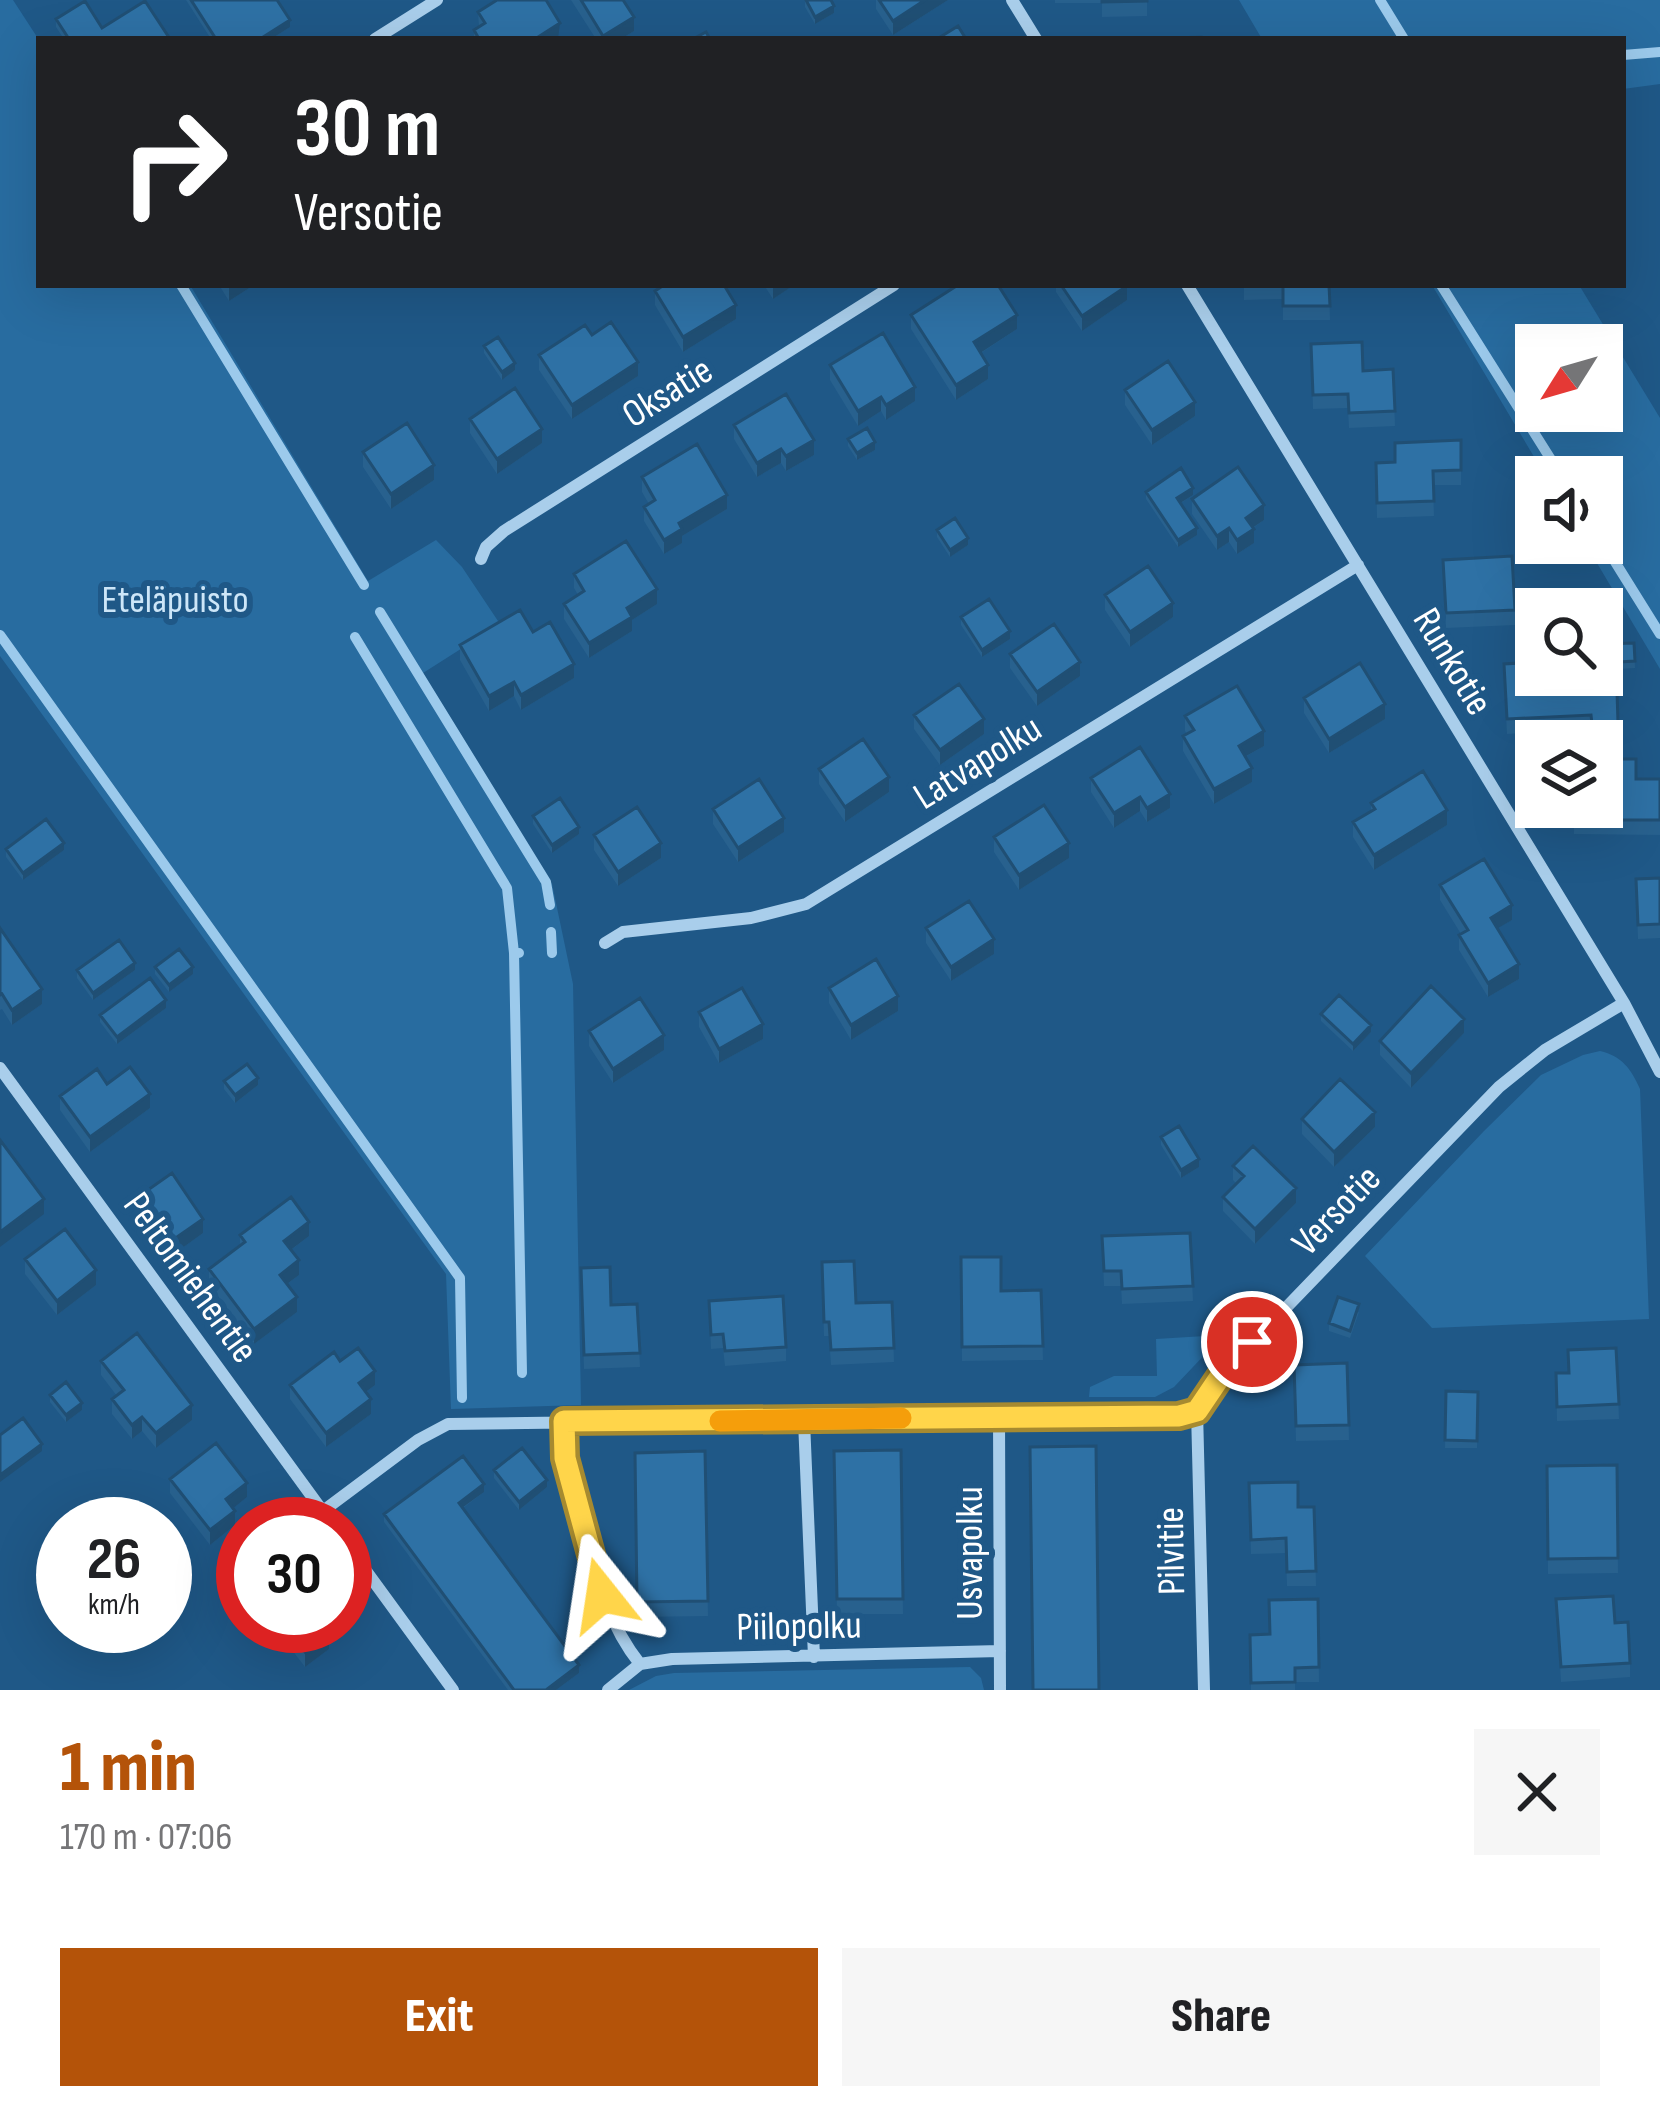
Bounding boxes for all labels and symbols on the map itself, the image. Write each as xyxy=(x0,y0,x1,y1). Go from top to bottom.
north arrow xyxy=(1515,324,1623,432)
street label: Oksatie xyxy=(614,347,722,439)
park label: Eteläpuisto xyxy=(101,577,249,624)
street label: Runkotie xyxy=(1402,600,1502,724)
street label: Latvapolku xyxy=(905,706,1051,820)
street label: Versotie xyxy=(1283,1156,1391,1266)
street label: Peltomiehentie xyxy=(112,1184,268,1372)
pin xyxy=(1201,1291,1303,1393)
street label: Usvapolku xyxy=(947,1486,994,1620)
speed limit sign: 30 xyxy=(216,1497,372,1653)
street label: Pilvitie xyxy=(1148,1507,1196,1595)
position arrow xyxy=(539,1532,665,1658)
street label: Piilopolku xyxy=(736,1602,862,1652)

